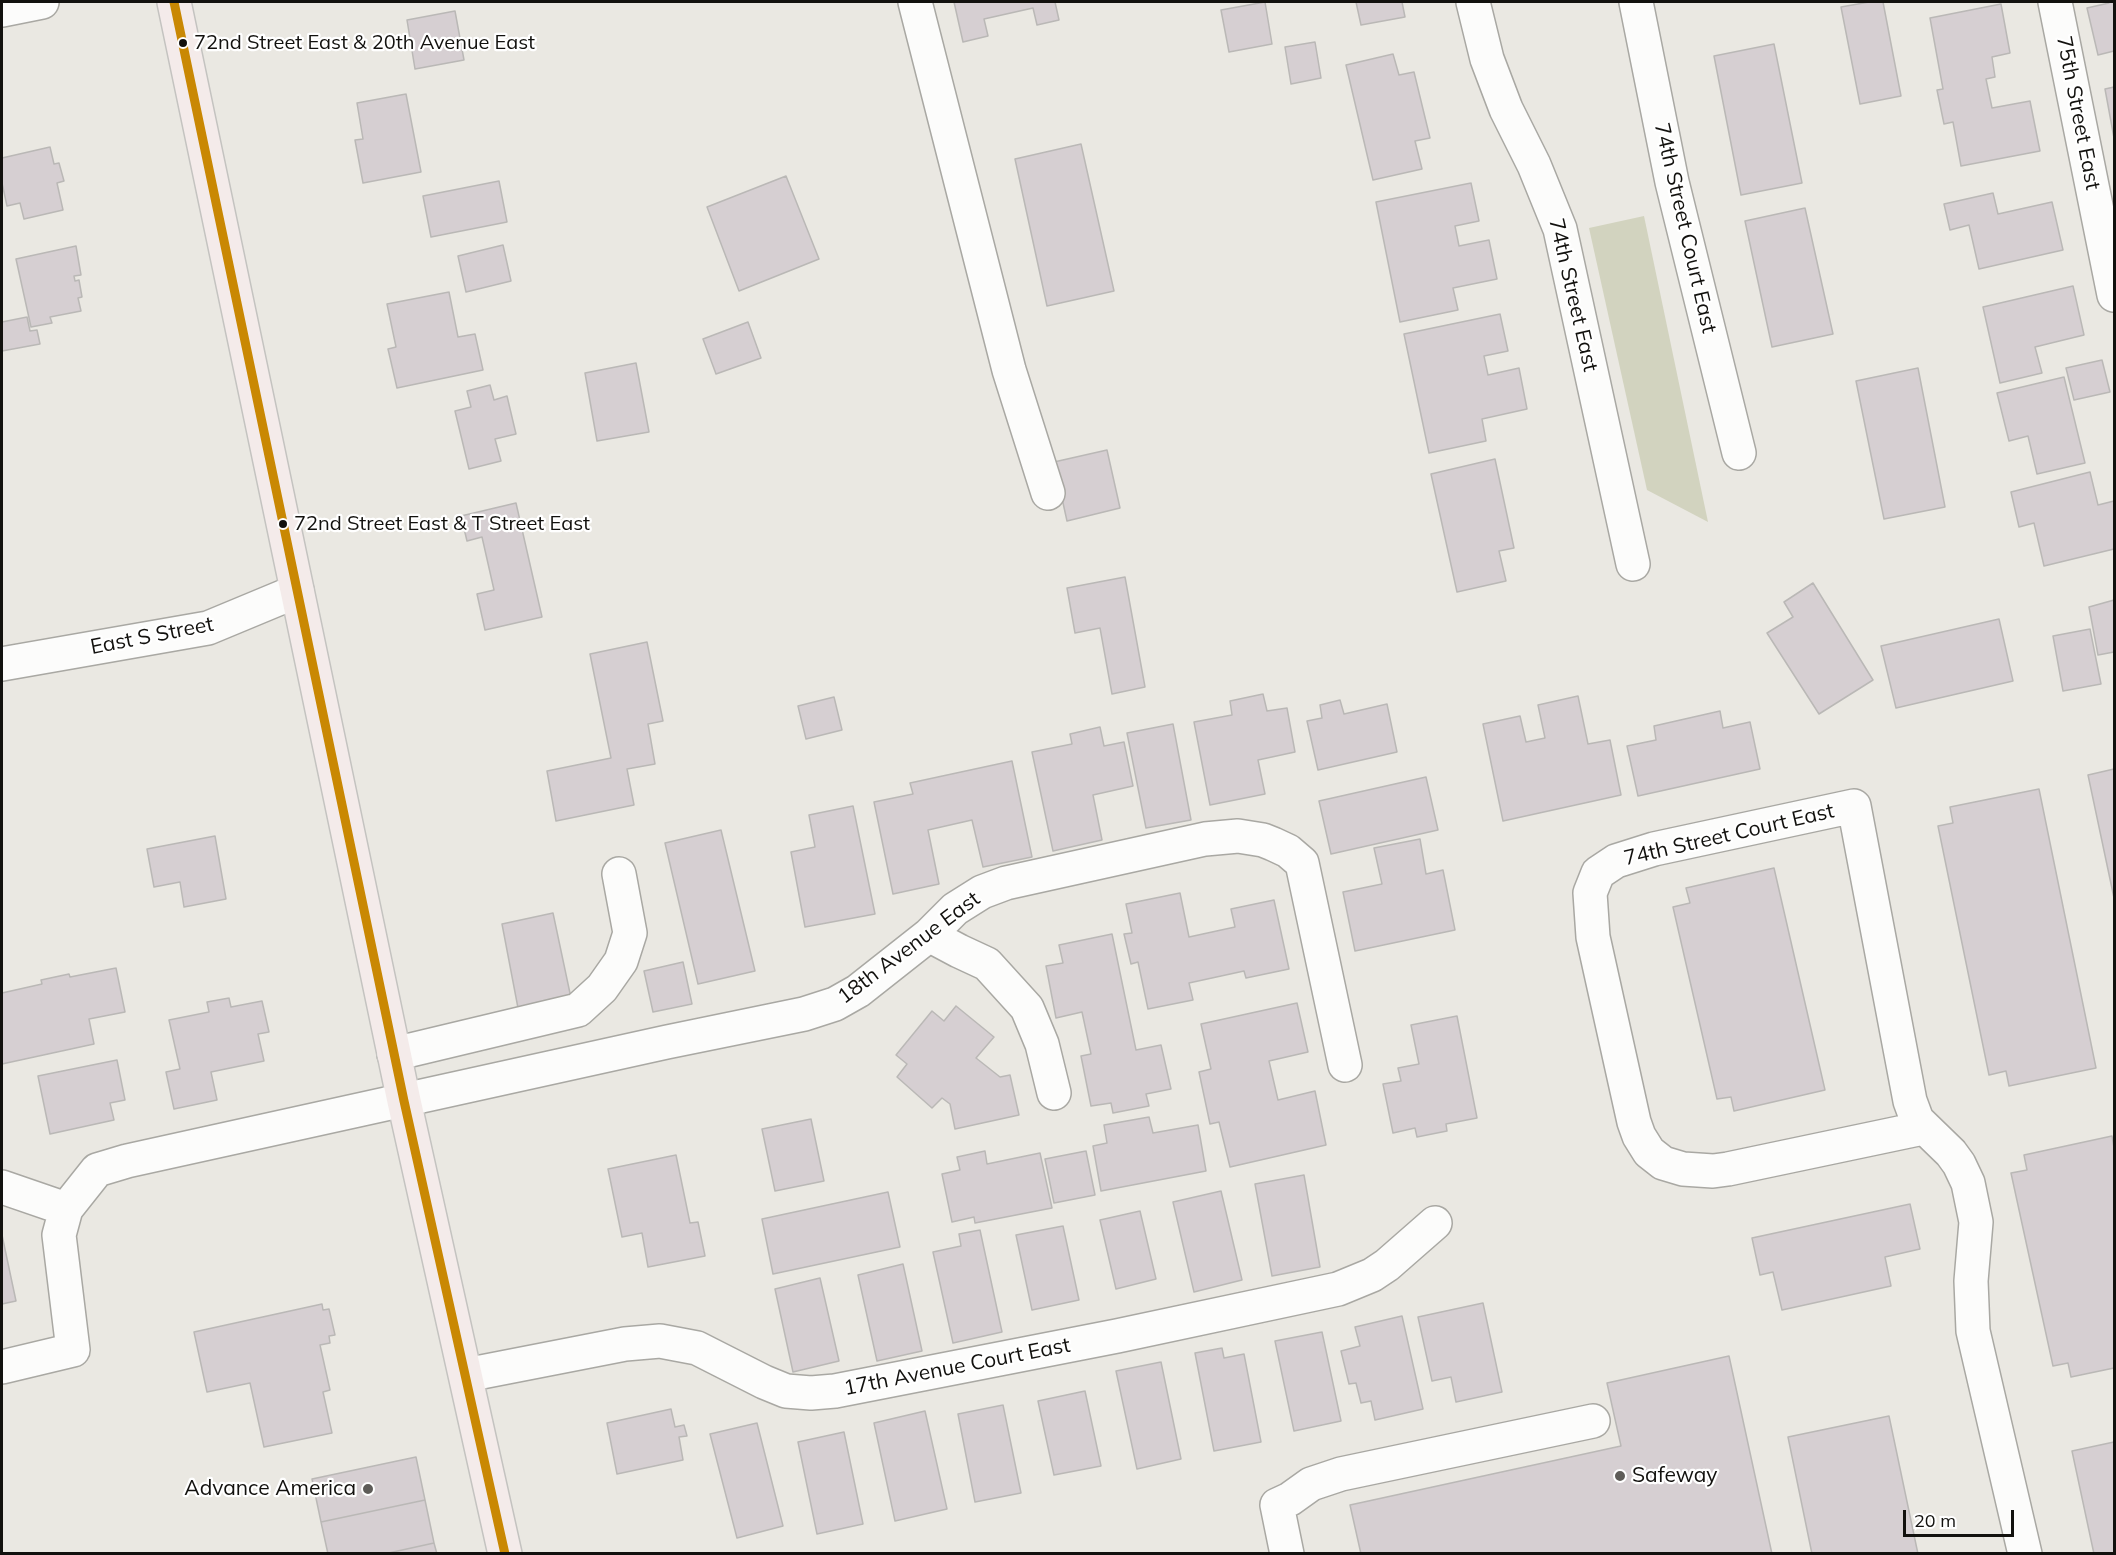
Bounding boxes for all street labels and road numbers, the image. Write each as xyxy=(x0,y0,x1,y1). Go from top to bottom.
street label: 75th Street East xyxy=(2051,34,2105,192)
street label: 74th Street Court East xyxy=(1649,120,1721,336)
street label: 74th Street East xyxy=(1543,216,1603,374)
street label: East S Street xyxy=(88,612,216,660)
street label: 74th Street Court East xyxy=(1621,799,1837,871)
street label: 18th Avenue East xyxy=(833,886,985,1010)
street label: 17th Avenue Court East xyxy=(842,1333,1072,1401)

